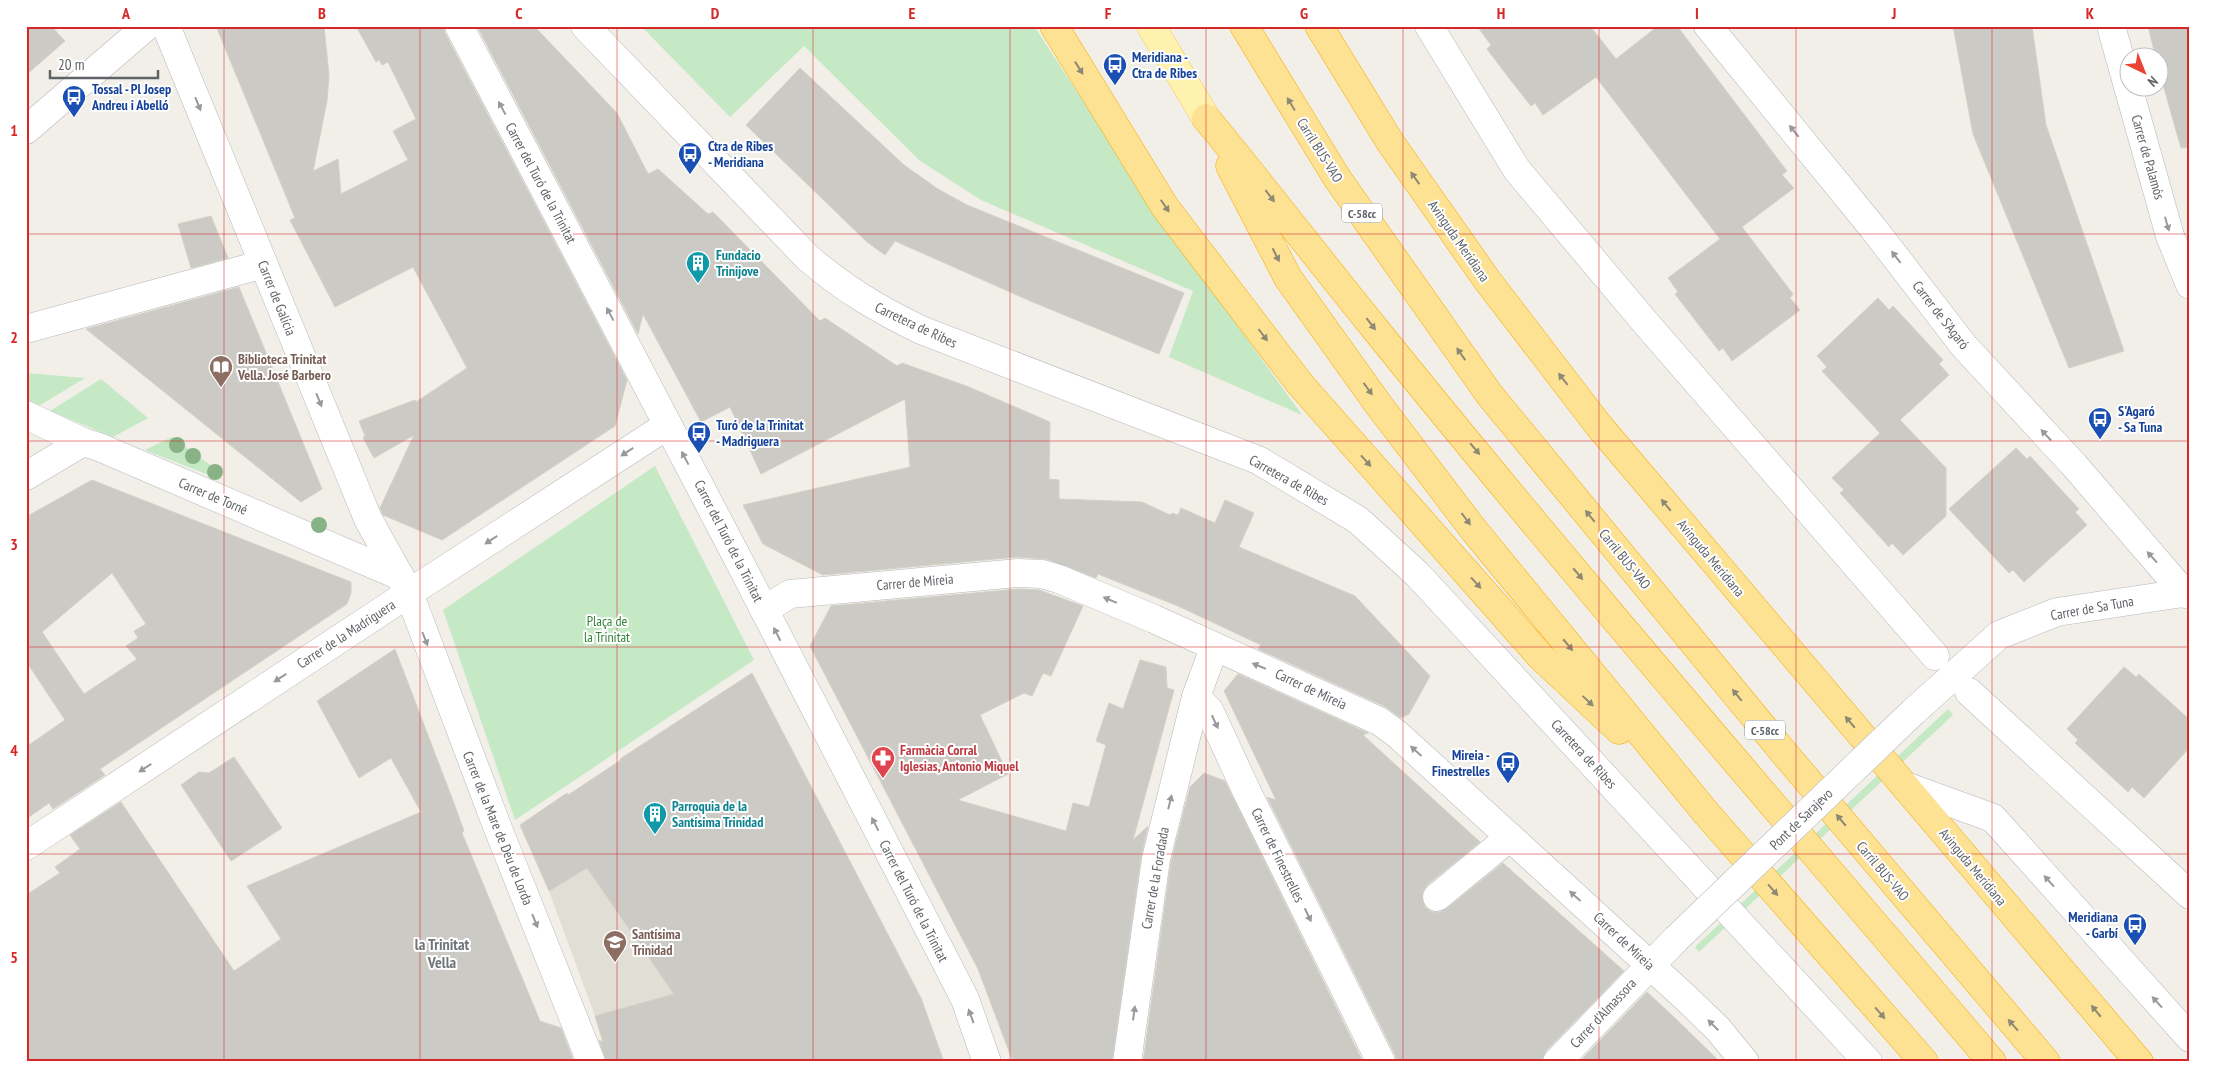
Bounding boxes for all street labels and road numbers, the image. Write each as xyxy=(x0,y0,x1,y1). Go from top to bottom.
street label: Carrer de Palamós xyxy=(2127,113,2169,202)
street label: Carril BUS-VAO xyxy=(1293,114,1347,186)
street label: Carrer del Turó de la Trinitat xyxy=(501,119,581,247)
street label: Avinguda Meridiana xyxy=(1424,197,1494,285)
road number: C-58cc xyxy=(1342,204,1382,222)
street label: Carrer de Galícia xyxy=(254,258,300,338)
street label: Carrer de S'Agaró xyxy=(1909,277,1973,353)
street label: Carretera de Ribes xyxy=(872,298,960,352)
street label: Carretera de Ribes xyxy=(1246,451,1332,509)
street label: Carrer de Torné xyxy=(176,473,250,519)
street label: Carrer del Turó de la Trinitat xyxy=(690,477,768,605)
street label: Avinguda Meridiana xyxy=(1673,516,1749,600)
street label: Carril BUS-VAO xyxy=(1595,525,1655,593)
street label: Carrer de Mireia xyxy=(876,570,954,594)
street label: Carrer de Sa Tuna xyxy=(2049,592,2135,624)
street label: Carrer de la Madriguera xyxy=(293,596,399,672)
street label: Carrer de Mireia xyxy=(1272,665,1350,713)
street label: Carretera de Ribes xyxy=(1547,716,1621,793)
road number: C-58cc xyxy=(1745,720,1785,740)
street label: Carrer de la Mare de Déu de Lorda xyxy=(459,748,537,908)
street label: Pont de Sarajevo xyxy=(1766,784,1836,854)
street label: Carrer de Finestrelles xyxy=(1247,805,1309,905)
street label: Avinguda Meridiana xyxy=(1935,825,2011,909)
street label: Carrer de la Foradada xyxy=(1137,826,1173,930)
street label: Carrer del Turó de la Trinitat xyxy=(875,837,953,965)
street label: Carril BUS-VAO xyxy=(1853,837,1913,905)
street label: Carrer de Mireia xyxy=(1590,908,1658,974)
street label: Carrer d'Almassora xyxy=(1566,974,1640,1052)

